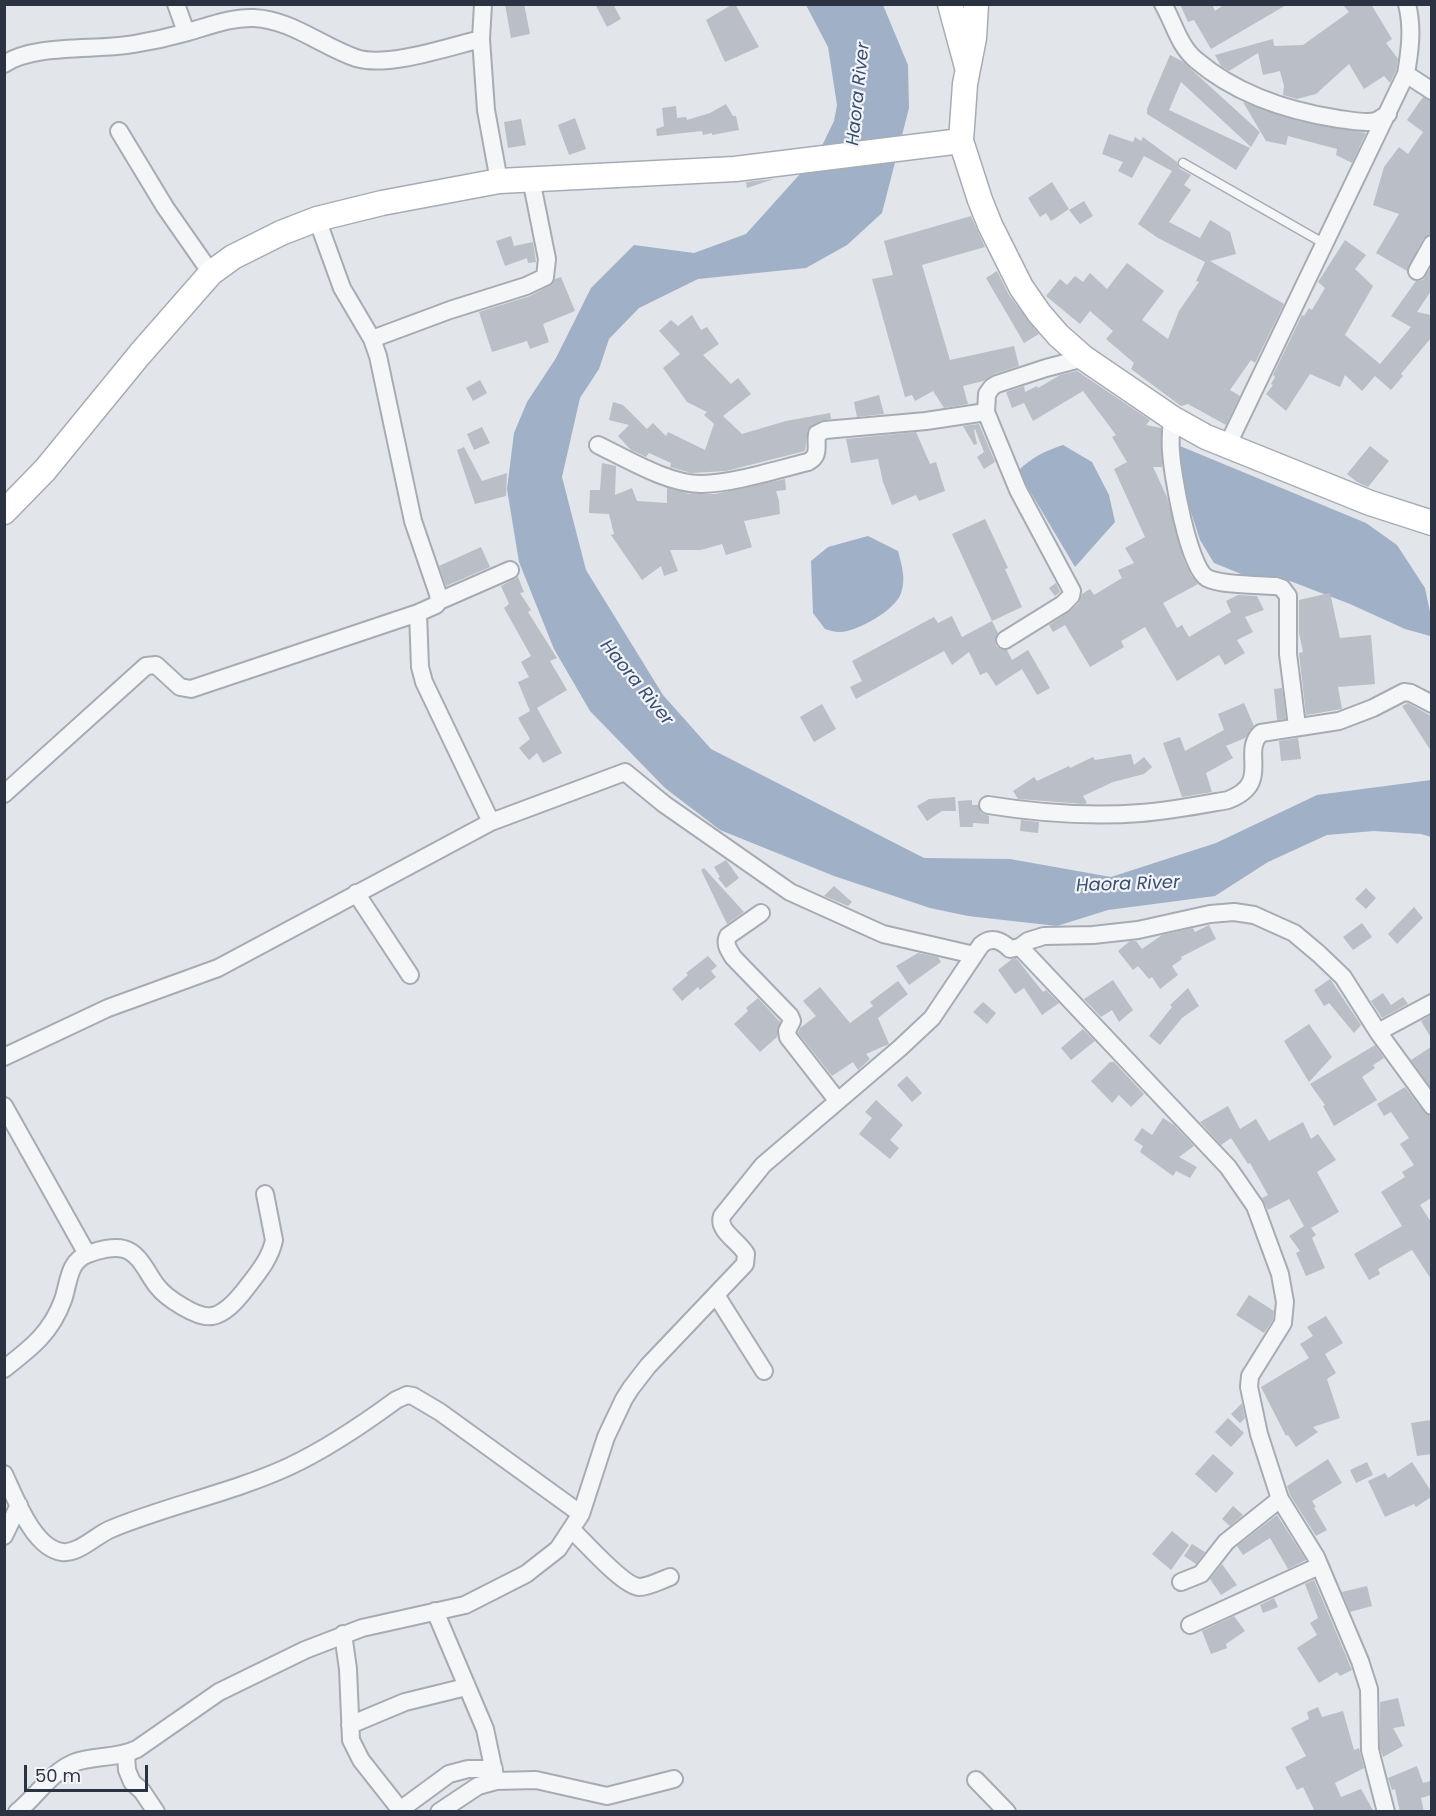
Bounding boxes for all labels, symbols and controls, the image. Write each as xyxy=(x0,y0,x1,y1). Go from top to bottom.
water label: Haora River xyxy=(843,41,875,147)
water label: Haora River xyxy=(595,636,677,730)
water label: Haora River xyxy=(1076,872,1180,898)
scale bar xyxy=(27,1753,152,1791)
text: 50 m xyxy=(35,1763,81,1788)

